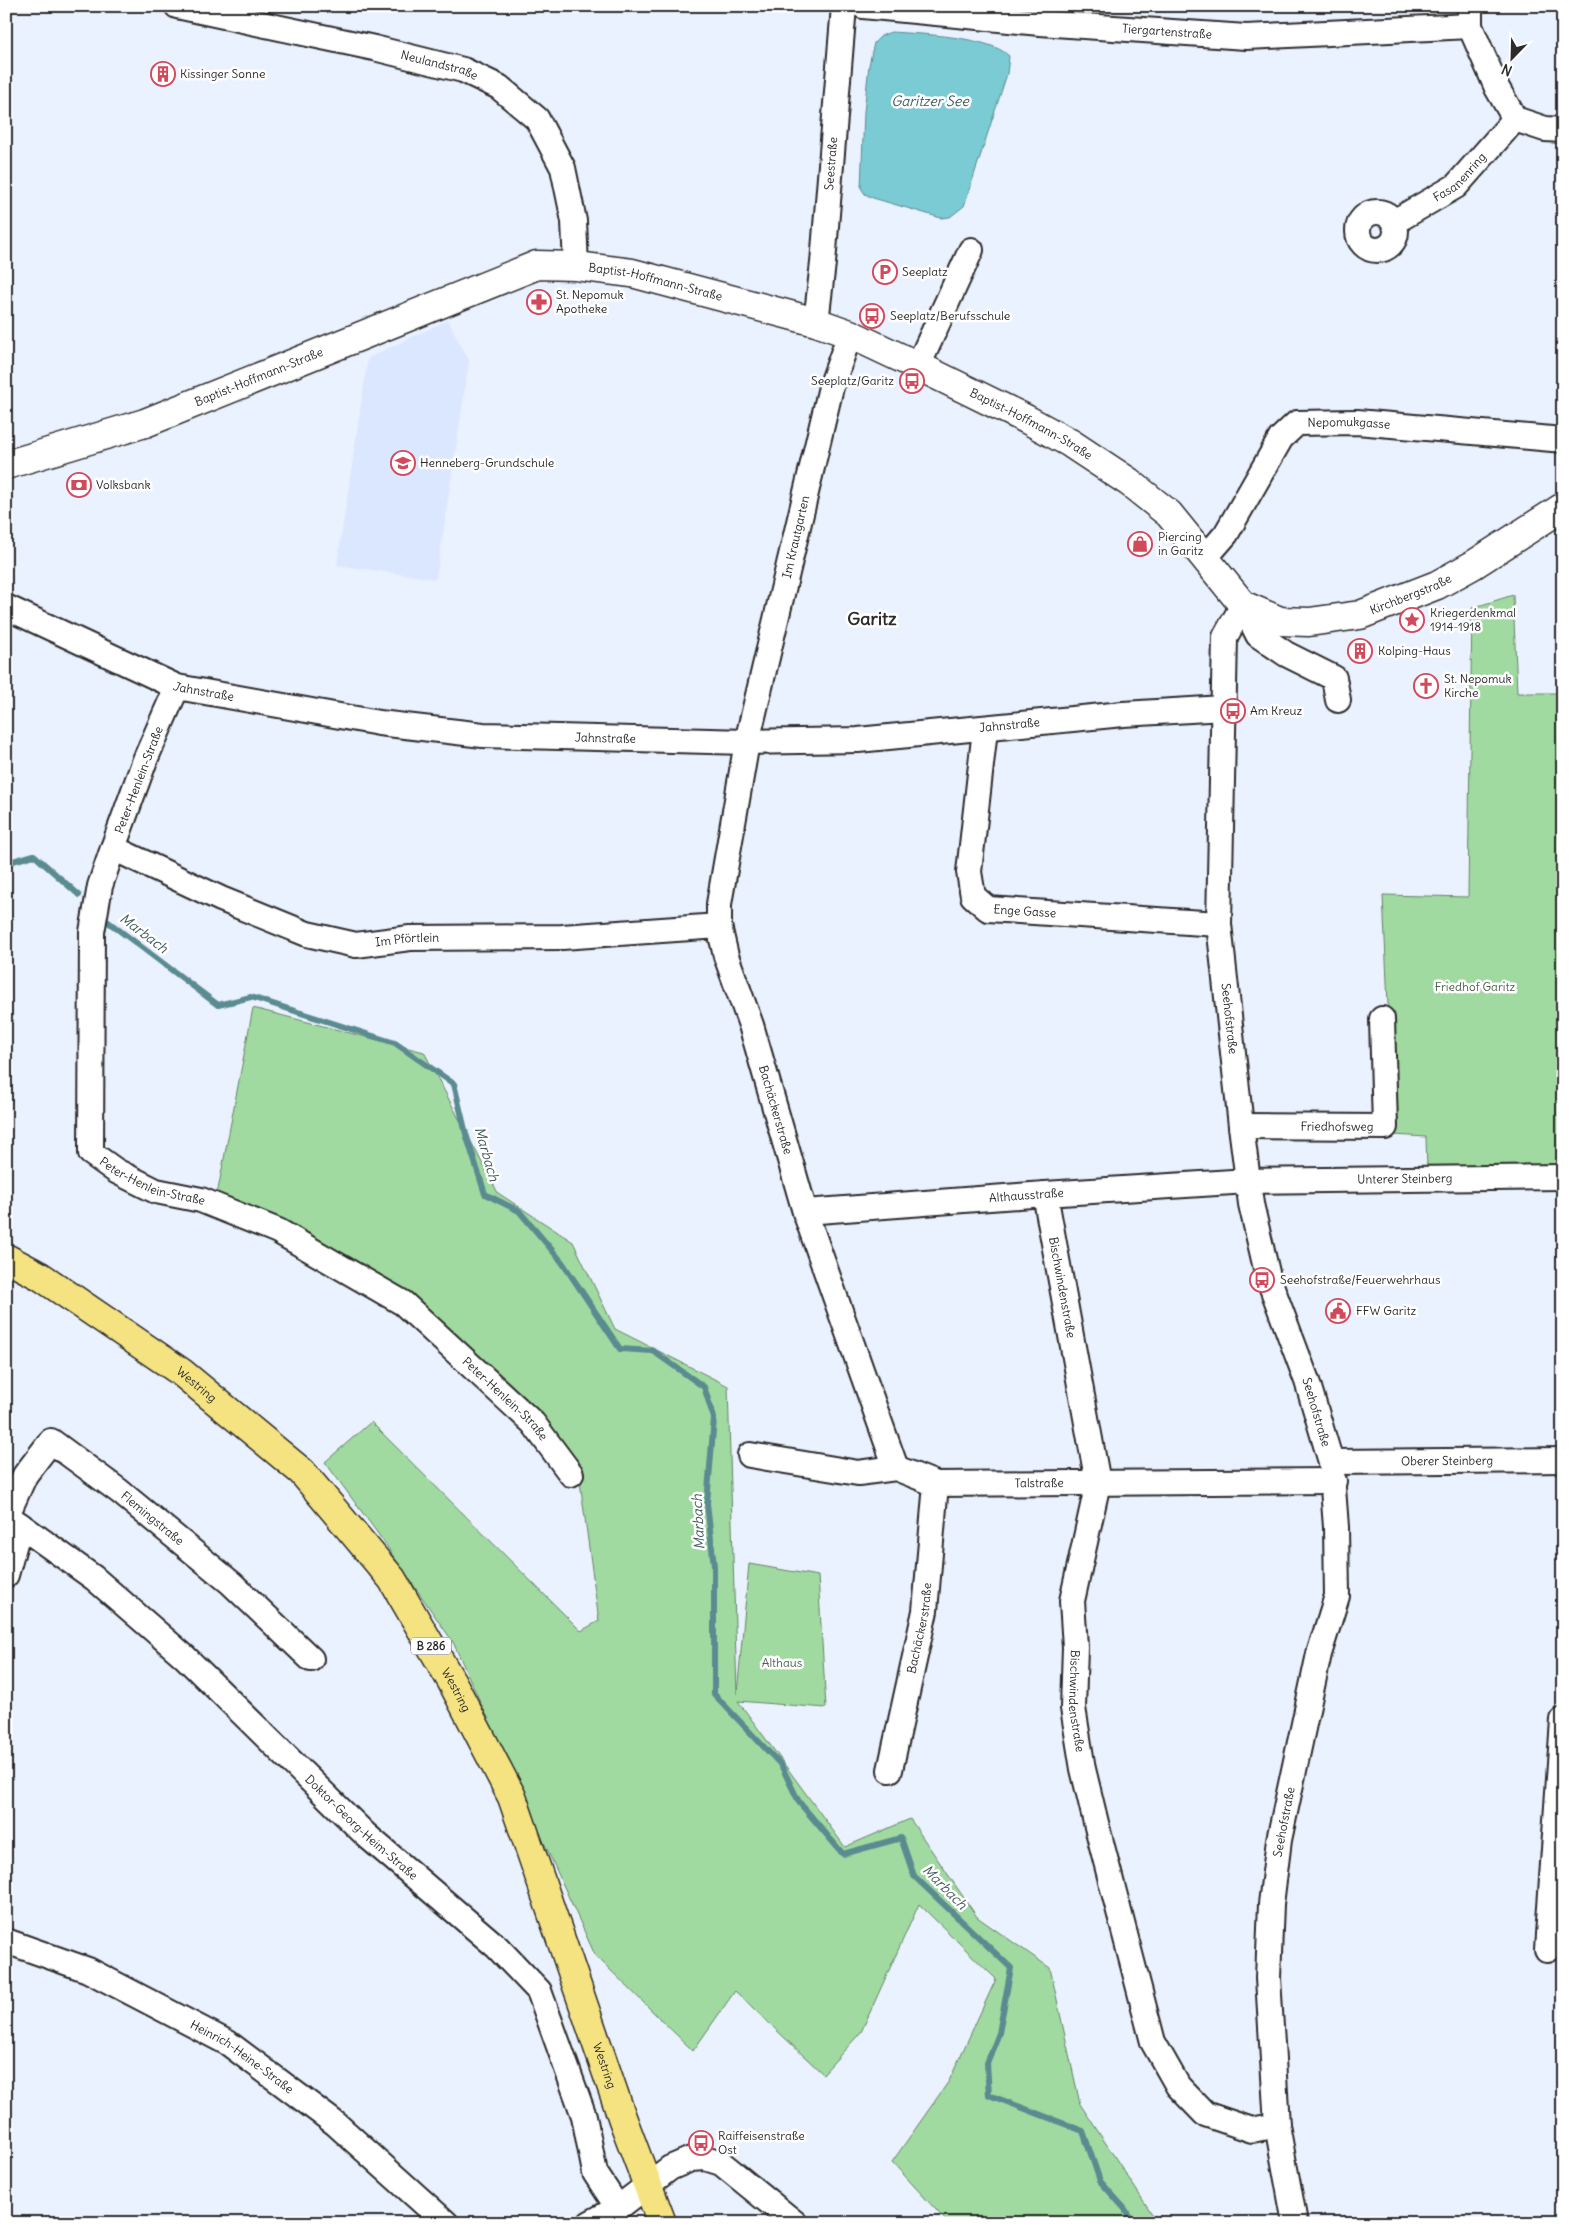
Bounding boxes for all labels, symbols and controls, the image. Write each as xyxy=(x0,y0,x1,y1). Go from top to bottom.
street label: Tiergartenstraße xyxy=(1121,21,1212,42)
north arrow xyxy=(1486,32,1536,82)
street label: Neulandstraße xyxy=(399,47,481,83)
text: N xyxy=(1499,60,1515,80)
building icon: Kissinger Sonne xyxy=(150,61,176,87)
place label: Kissinger Sonne xyxy=(180,66,265,81)
water label: Garitzer See xyxy=(891,92,970,110)
street label: Seestraße xyxy=(821,136,840,191)
street label: Fasanenring xyxy=(1430,149,1489,205)
parking icon: Seeplatz xyxy=(872,259,898,285)
street label: Baptist-Hoffmann-Straße xyxy=(588,260,724,304)
place label: Seeplatz xyxy=(902,264,948,279)
place label: St. Nepomuk Apotheke xyxy=(556,287,624,316)
pharmacy icon: St. Nepomuk Apotheke xyxy=(526,289,552,315)
bus stop icon: Seeplatz/Berufsschule xyxy=(859,303,885,329)
place label: Seeplatz/Berufsschule xyxy=(890,308,1010,323)
street label: Baptist-Hoffmann-Straße xyxy=(192,344,325,409)
bus stop icon: Seeplatz/Garitz xyxy=(899,368,925,394)
place label: Seeplatz/Garitz xyxy=(811,373,894,388)
street label: Baptist-Hoffmann-Straße xyxy=(968,385,1095,463)
street label: Nepomukgasse xyxy=(1307,414,1391,432)
school or university icon: Henneberg-Grundschule xyxy=(390,450,416,476)
place label: Henneberg-Grundschule xyxy=(420,455,554,470)
bank icon: Volksbank xyxy=(66,472,92,498)
place label: Volksbank xyxy=(96,477,151,492)
street label: Im Krautgarten xyxy=(779,494,812,580)
place label: Piercing in Garitz xyxy=(1158,529,1204,558)
shop icon: Piercing in Garitz xyxy=(1127,531,1153,557)
street label: Kirchbergstraße xyxy=(1368,571,1454,617)
place label: Kriegerdenkmal 1914-1918 xyxy=(1430,605,1516,634)
district label: Garitz xyxy=(847,607,897,630)
place icon: Kriegerdenkmal 1914-1918 xyxy=(1399,607,1425,633)
building icon: Kolping-Haus xyxy=(1347,638,1373,664)
place label: Kolping-Haus xyxy=(1378,643,1451,658)
place label: St. Nepomuk Kirche xyxy=(1444,671,1512,700)
church icon: St. Nepomuk Kirche xyxy=(1413,673,1439,699)
street label: Jahnstraße xyxy=(171,678,235,704)
bus stop icon: Am Kreuz xyxy=(1220,698,1246,724)
place label: Am Kreuz xyxy=(1250,703,1303,718)
street label: Jahnstraße xyxy=(978,714,1041,735)
street label: Peter-Henlein-Straße xyxy=(111,724,166,835)
street label: Jahnstraße xyxy=(575,729,636,746)
street label: Enge Gasse xyxy=(993,901,1057,920)
water label: Marbach xyxy=(116,909,172,958)
street label: Im Pförtlein xyxy=(374,930,439,949)
park label: Friedhof Garitz xyxy=(1435,979,1516,994)
street label: Seehofstraße xyxy=(1218,982,1241,1055)
street label: Bachäckerstraße xyxy=(756,1063,796,1156)
street label: Friedhofsweg xyxy=(1300,1118,1374,1134)
water label: Marbach xyxy=(471,1125,504,1184)
street label: Peter-Henlein-Straße xyxy=(97,1154,208,1208)
street label: Unterer Steinberg xyxy=(1357,1170,1453,1187)
street label: Althausstraße xyxy=(988,1185,1064,1205)
street label: Bischwindenstraße xyxy=(1046,1236,1079,1339)
bus stop icon: Seehofstraße/Feuerwehrhaus xyxy=(1249,1267,1275,1293)
place label: Seehofstraße/Feuerwehrhaus xyxy=(1280,1272,1440,1287)
public building icon: FFW Garitz xyxy=(1325,1298,1351,1324)
place label: FFW Garitz xyxy=(1356,1303,1416,1318)
street label: Peter-Henlein-Straße xyxy=(459,1354,551,1443)
street label: Westring xyxy=(174,1363,220,1405)
street label: Seehofstraße xyxy=(1299,1376,1334,1448)
street label: Oberer Steinberg xyxy=(1401,1453,1493,1468)
street label: Talstraße xyxy=(1014,1475,1064,1490)
street label: Flemingstraße xyxy=(118,1488,187,1548)
water label: Marbach xyxy=(688,1493,708,1550)
street label: Bachäckerstraße xyxy=(903,1582,934,1675)
road number: B 286 xyxy=(411,1638,451,1654)
street label: Bischwindenstraße xyxy=(1066,1650,1088,1753)
park label: Althaus xyxy=(762,1655,802,1670)
street label: Westring xyxy=(438,1665,474,1714)
street label: Doktor-Georg-Heim-Straße xyxy=(302,1771,421,1883)
street label: Seehofstraße xyxy=(1269,1786,1298,1858)
water label: Marbach xyxy=(919,1861,972,1914)
street label: Heinrich-Heine-Straße xyxy=(188,2017,297,2097)
street label: Westring xyxy=(590,2041,620,2091)
place label: Raiffeisenstraße Ost xyxy=(718,2128,805,2157)
bus stop icon: Raiffeisenstraße Ost xyxy=(688,2130,714,2156)

